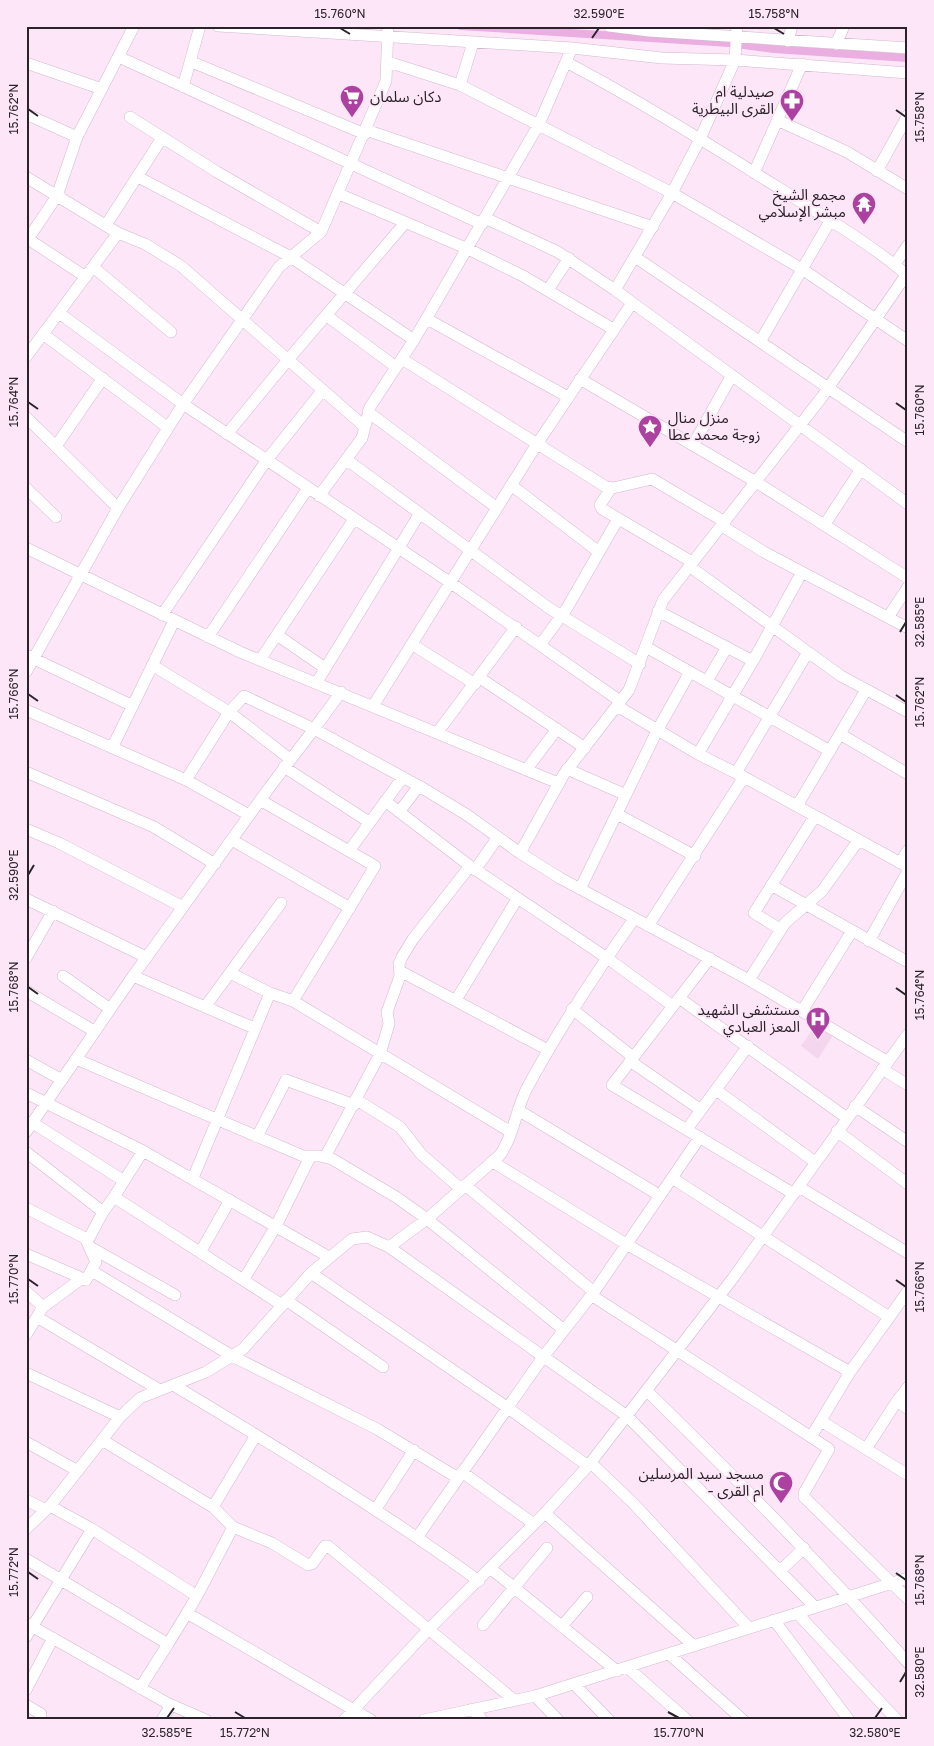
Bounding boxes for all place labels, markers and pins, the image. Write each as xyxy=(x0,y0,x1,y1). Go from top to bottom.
place label: صيدلية ام القرى البيطرية xyxy=(692,82,774,118)
supermarket icon: دكان سلمان xyxy=(339,84,365,118)
place label: دكان سلمان xyxy=(370,87,441,106)
pharmacy icon: صيدلية ام القرى البيطرية xyxy=(779,88,805,122)
place label: مجمع الشيخ مبشر الإسلامي xyxy=(759,185,846,223)
temple icon: مجمع الشيخ مبشر الإسلامي xyxy=(851,191,877,225)
place label: منزل منال زوجة محمد عطا xyxy=(668,408,760,444)
place icon: منزل منال زوجة محمد عطا xyxy=(637,414,663,448)
place label: مستشفى الشهيد المعز العبادي xyxy=(697,1000,800,1038)
hospital icon: مستشفى الشهيد المعز العبادي xyxy=(805,1006,831,1040)
place label: مسجد سيد المرسلين - ام القرى xyxy=(639,1464,764,1502)
mosque icon: مسجد سيد المرسلين - ام القرى xyxy=(768,1470,794,1504)

